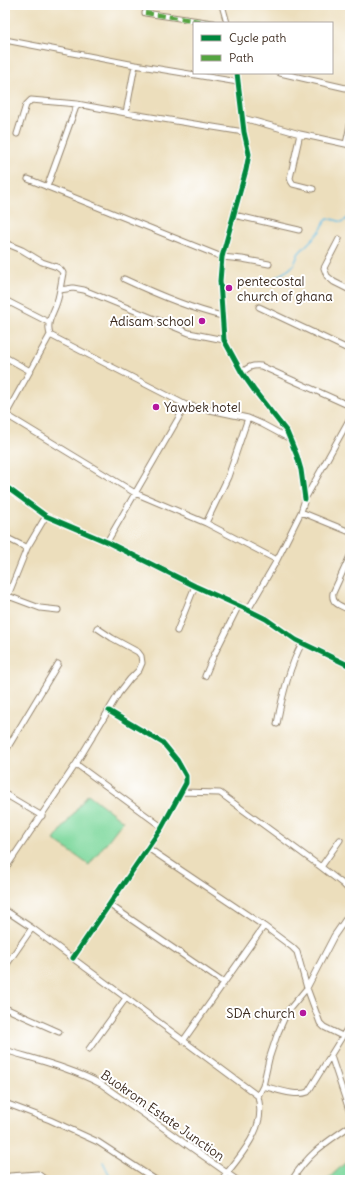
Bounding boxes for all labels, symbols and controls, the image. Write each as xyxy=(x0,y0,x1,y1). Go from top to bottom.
legend xyxy=(193,22,333,74)
text: Cycle path xyxy=(229,30,286,45)
text: Path xyxy=(229,50,254,65)
place label: pentecostal church of ghana xyxy=(237,273,333,305)
marker: pentecostal church of ghana xyxy=(224,283,234,293)
place label: Adisam school xyxy=(110,313,194,330)
marker: Adisam school xyxy=(197,316,207,326)
place label: Yawbek hotel xyxy=(164,399,241,416)
marker: Yawbek hotel xyxy=(151,402,161,412)
place label: SDA church xyxy=(226,1005,295,1022)
marker: SDA church xyxy=(298,1008,308,1018)
street label: Buokrom Estate Junction xyxy=(98,1066,228,1165)

